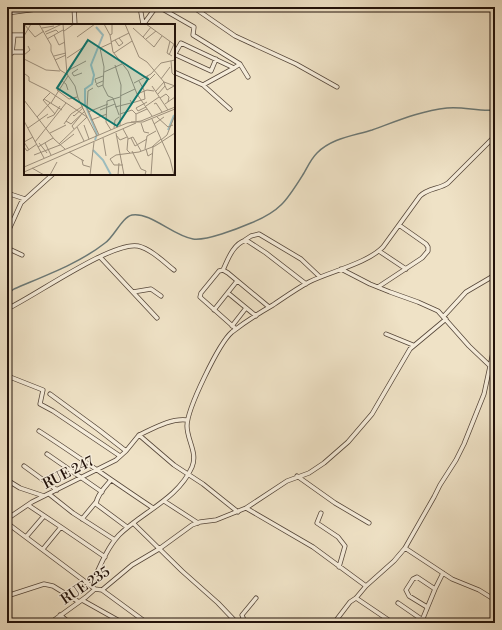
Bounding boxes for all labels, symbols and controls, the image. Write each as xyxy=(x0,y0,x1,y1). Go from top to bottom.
inset map xyxy=(24,24,175,175)
street label: RUE 247 xyxy=(40,452,97,493)
street label: RUE 235 xyxy=(57,563,114,609)

